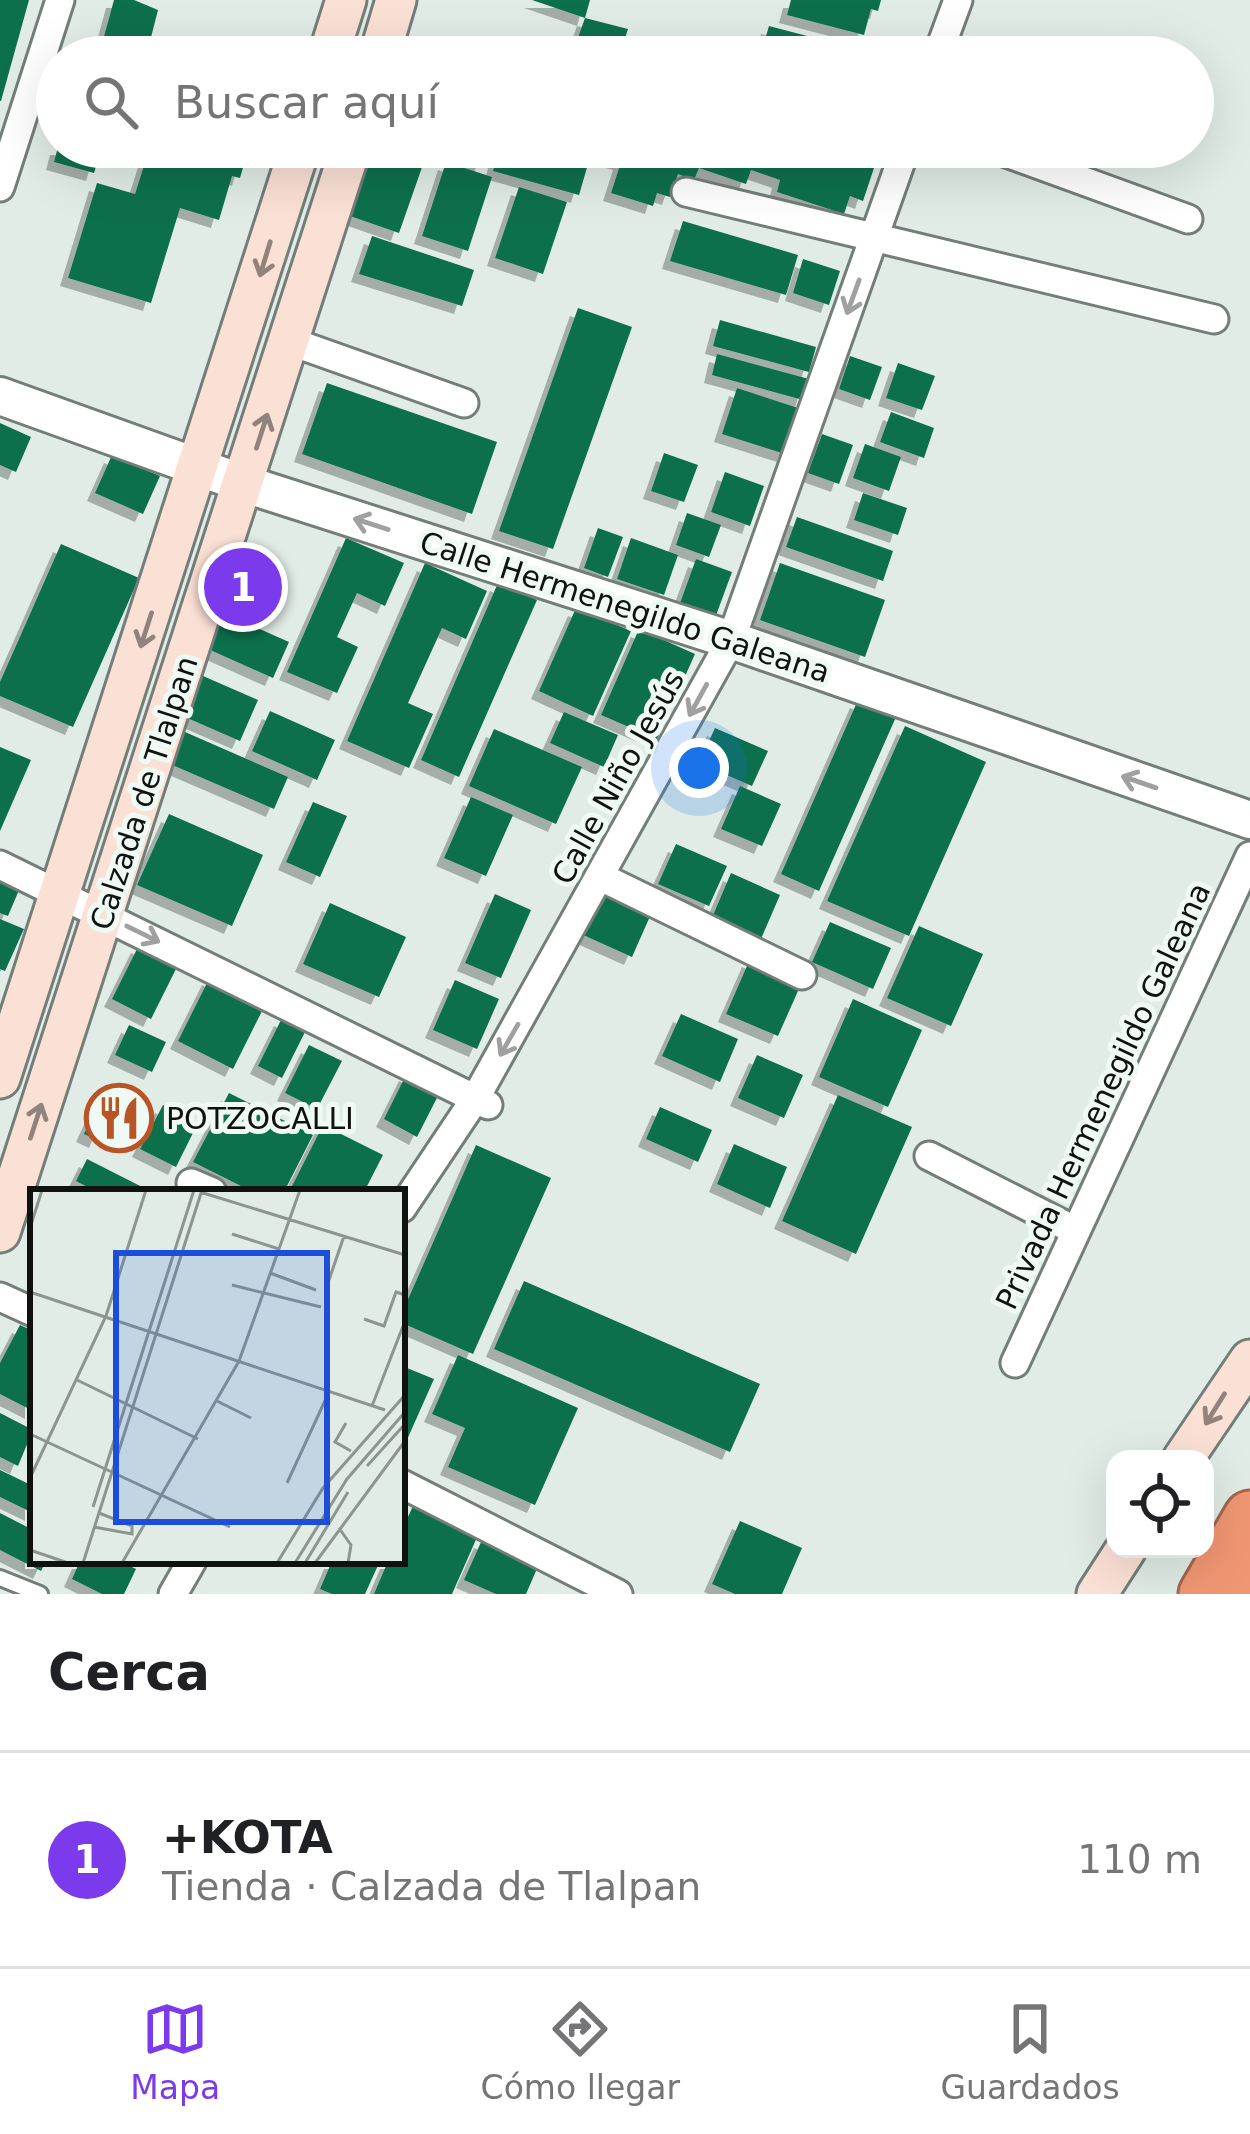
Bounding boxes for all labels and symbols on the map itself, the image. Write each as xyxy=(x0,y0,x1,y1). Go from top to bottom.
one-way arrow xyxy=(252,239,274,277)
one-way arrow xyxy=(841,278,862,315)
one-way arrow xyxy=(253,413,275,451)
one-way arrow xyxy=(353,512,391,534)
street label: Calle Hermenegildo Galeana xyxy=(416,524,834,690)
pin: 1 xyxy=(204,542,282,632)
one-way arrow xyxy=(133,610,155,648)
street label: Calzada de Tlalpan xyxy=(83,652,205,934)
street label: Calle Niño Jesús xyxy=(545,664,691,890)
one-way arrow xyxy=(686,681,710,716)
your location xyxy=(669,738,729,798)
one-way arrow xyxy=(1121,769,1159,791)
street label: Privada Hermenegildo Galeana xyxy=(989,877,1217,1315)
one-way arrow xyxy=(125,924,160,947)
one-way arrow xyxy=(496,1022,520,1057)
restaurant icon: POTZOCALLI xyxy=(84,1083,154,1153)
place label: POTZOCALLI xyxy=(166,1101,354,1136)
one-way arrow xyxy=(27,1103,49,1141)
inset map xyxy=(30,1189,405,1564)
one-way arrow xyxy=(1203,1391,1227,1425)

